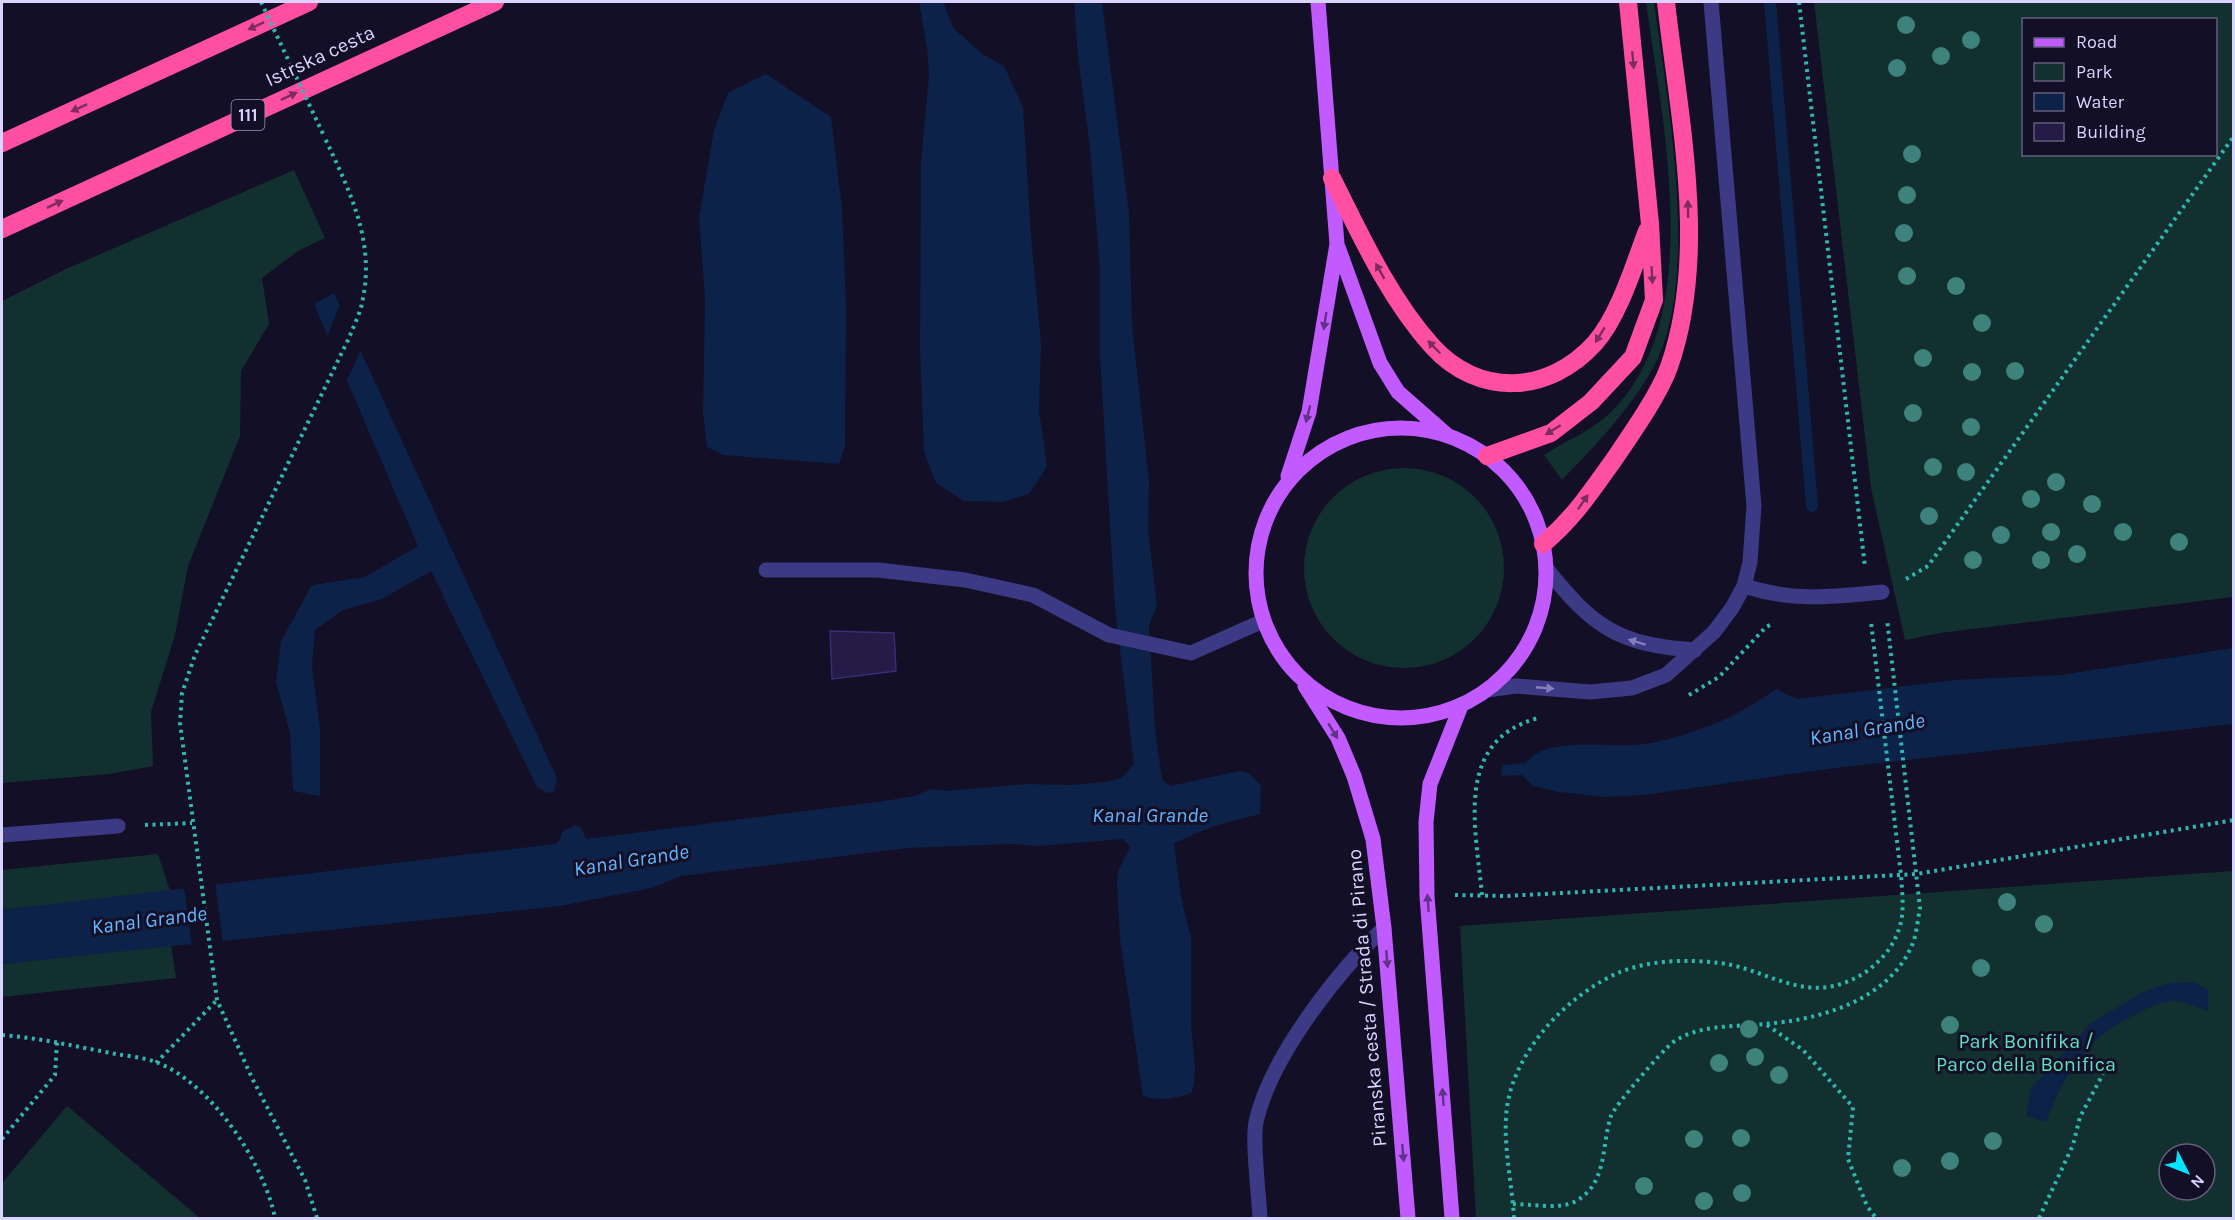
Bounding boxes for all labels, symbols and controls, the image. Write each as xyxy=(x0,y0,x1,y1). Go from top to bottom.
legend xyxy=(2022,18,2217,156)
one-way arrow xyxy=(246,21,264,31)
street label: Istrska cesta xyxy=(262,21,378,91)
text: Road xyxy=(2076,31,2117,53)
one-way arrow xyxy=(1628,50,1638,69)
text: Park xyxy=(2076,61,2113,83)
one-way arrow xyxy=(280,91,297,100)
text: Water xyxy=(2076,91,2124,113)
road number: 111 xyxy=(232,100,264,130)
one-way arrow xyxy=(70,103,87,112)
text: Building xyxy=(2076,121,2146,143)
one-way arrow xyxy=(46,199,64,209)
one-way arrow xyxy=(1683,200,1693,219)
one-way arrow xyxy=(1375,263,1386,279)
one-way arrow xyxy=(1648,265,1657,284)
one-way arrow xyxy=(1320,312,1329,331)
one-way arrow xyxy=(1594,326,1605,343)
one-way arrow xyxy=(1427,340,1441,354)
one-way arrow xyxy=(1303,406,1312,424)
one-way arrow xyxy=(1544,425,1561,436)
one-way arrow xyxy=(1577,495,1589,511)
one-way arrow xyxy=(1628,637,1646,646)
one-way arrow xyxy=(1535,683,1554,693)
water label: Kanal Grande xyxy=(1808,708,1927,750)
one-way arrow xyxy=(1327,722,1338,739)
water label: Kanal Grande xyxy=(1092,803,1208,827)
water label: Kanal Grande xyxy=(572,839,691,881)
street label: Piranska cesta / Strada di Pirano xyxy=(1343,848,1391,1148)
one-way arrow xyxy=(1423,893,1432,912)
water label: Kanal Grande xyxy=(90,901,208,939)
one-way arrow xyxy=(1382,949,1392,968)
park label: Park Bonifika / Parco della Bonifica xyxy=(1936,1030,2116,1076)
one-way arrow xyxy=(1438,1088,1448,1107)
north arrow xyxy=(2157,1142,2217,1202)
one-way arrow xyxy=(1398,1144,1408,1163)
text: N xyxy=(2187,1171,2209,1192)

